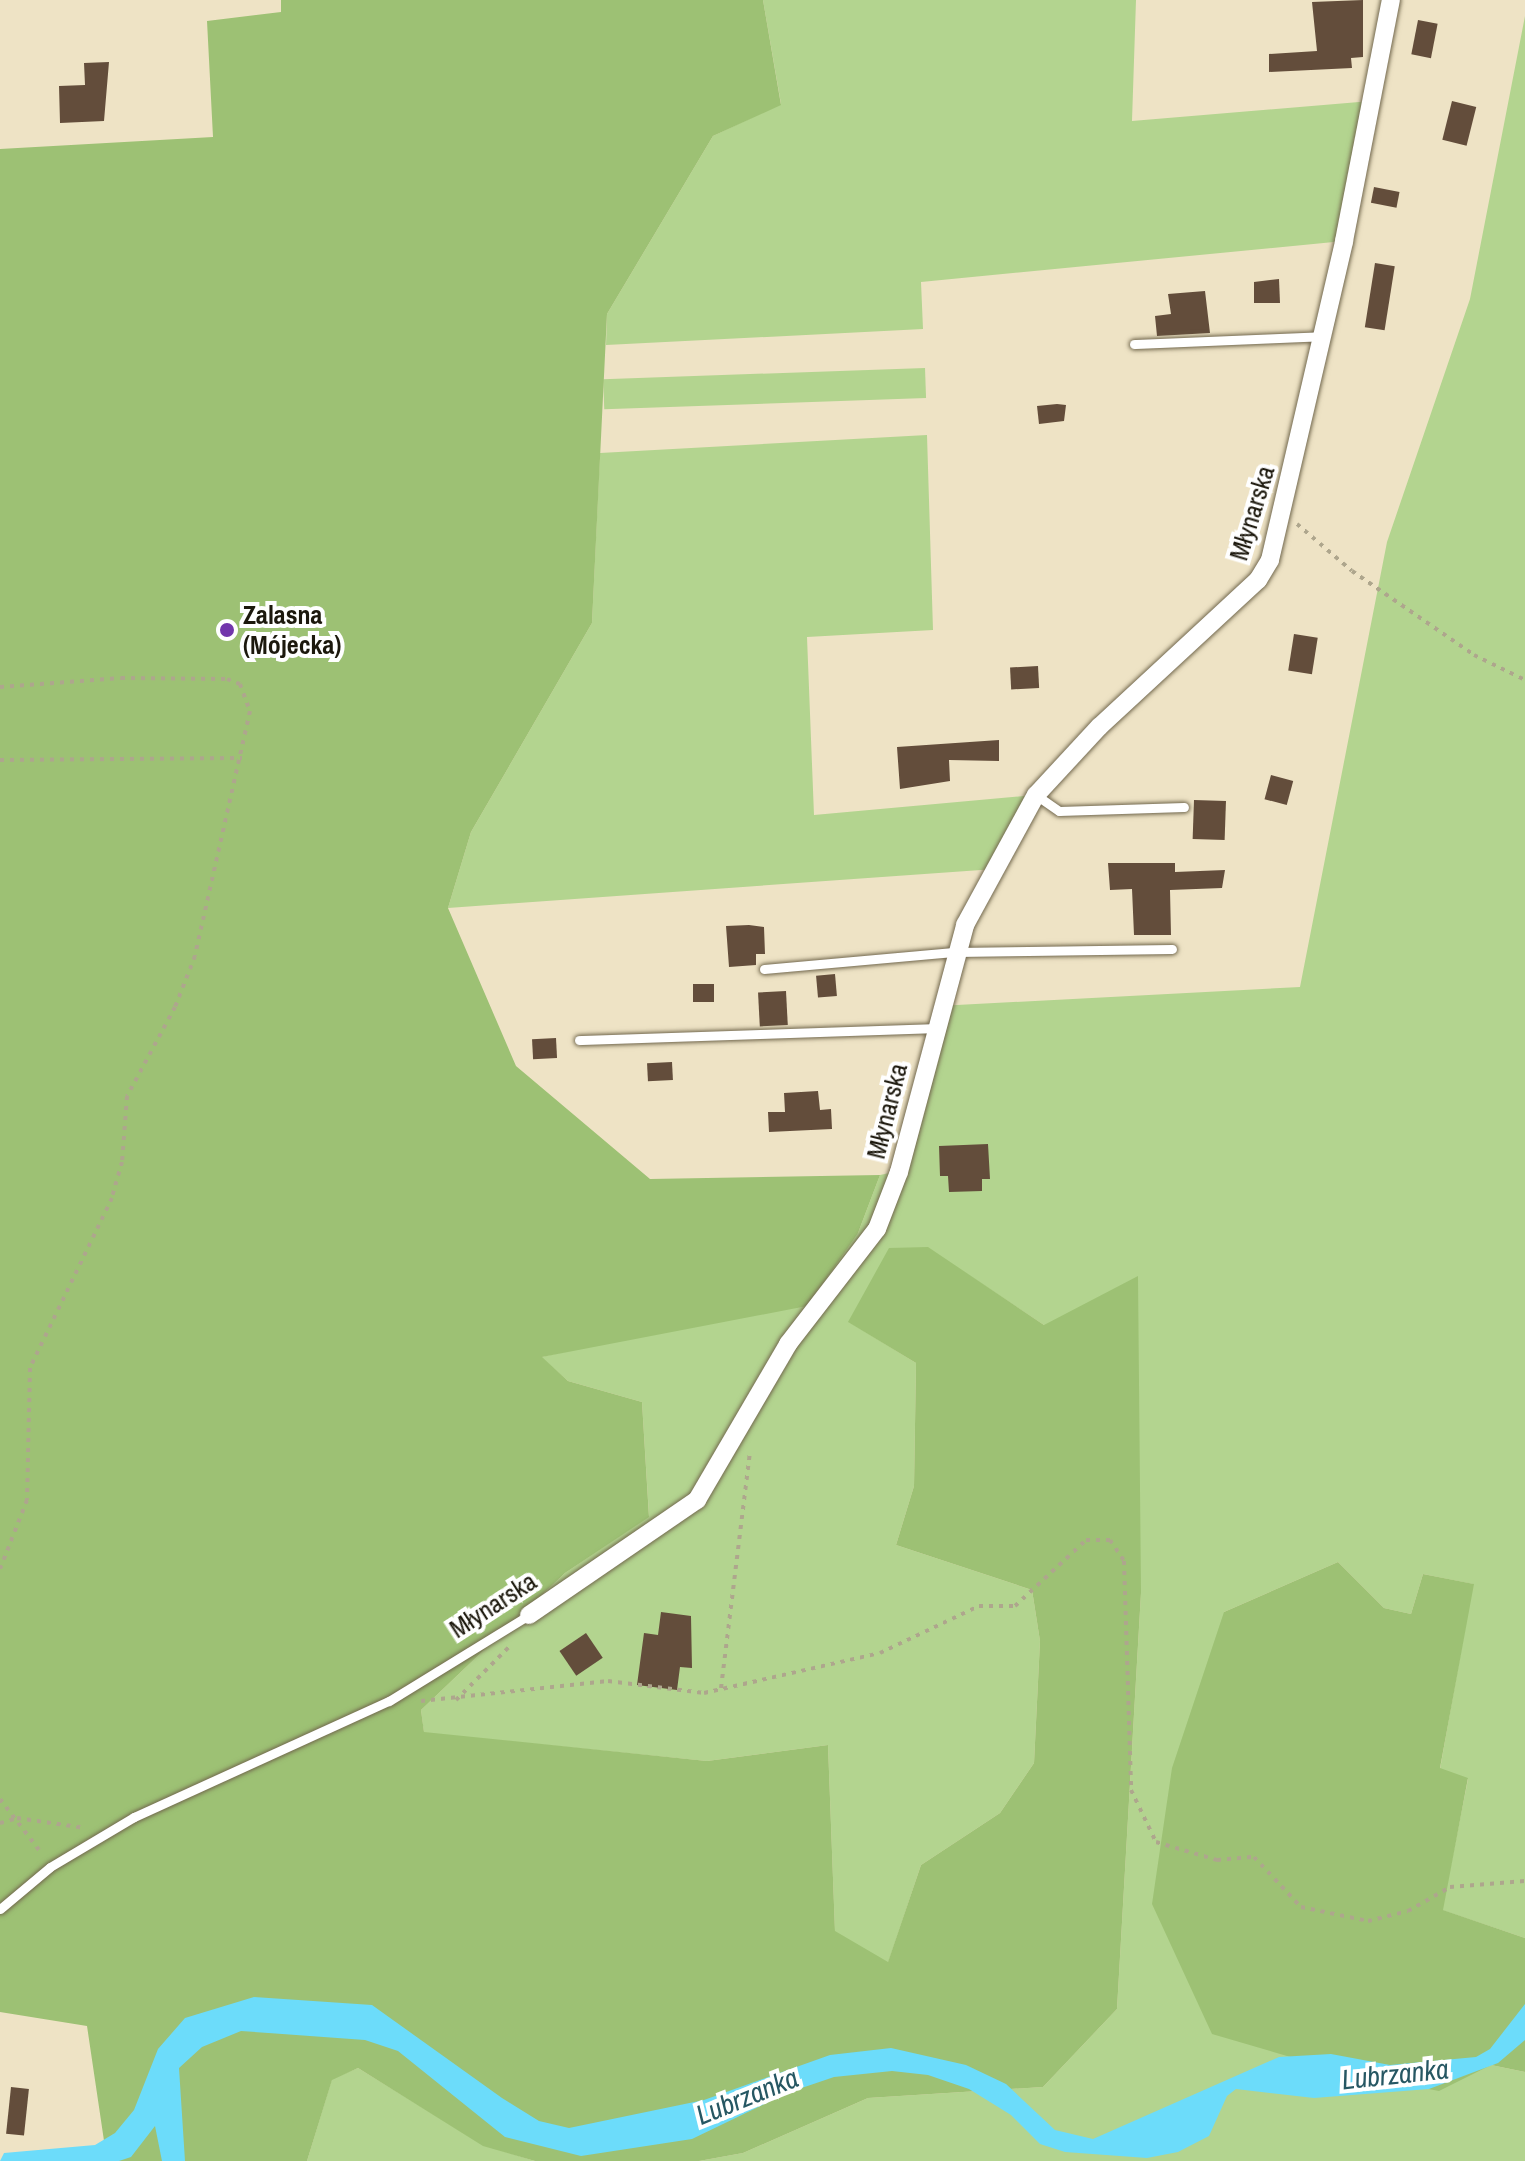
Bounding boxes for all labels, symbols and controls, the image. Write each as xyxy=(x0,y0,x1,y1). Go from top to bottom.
street label: Młynarska xyxy=(1223,462,1281,564)
place label: Zalasna (Mójecka) xyxy=(243,599,341,660)
marker: Zalasna (Mójecka) xyxy=(218,621,236,639)
street label: Młynarska xyxy=(860,1060,914,1162)
street label: Młynarska xyxy=(444,1565,542,1645)
water label: Lubrzanka xyxy=(1340,2052,1450,2096)
water label: Lubrzanka xyxy=(691,2060,803,2132)

